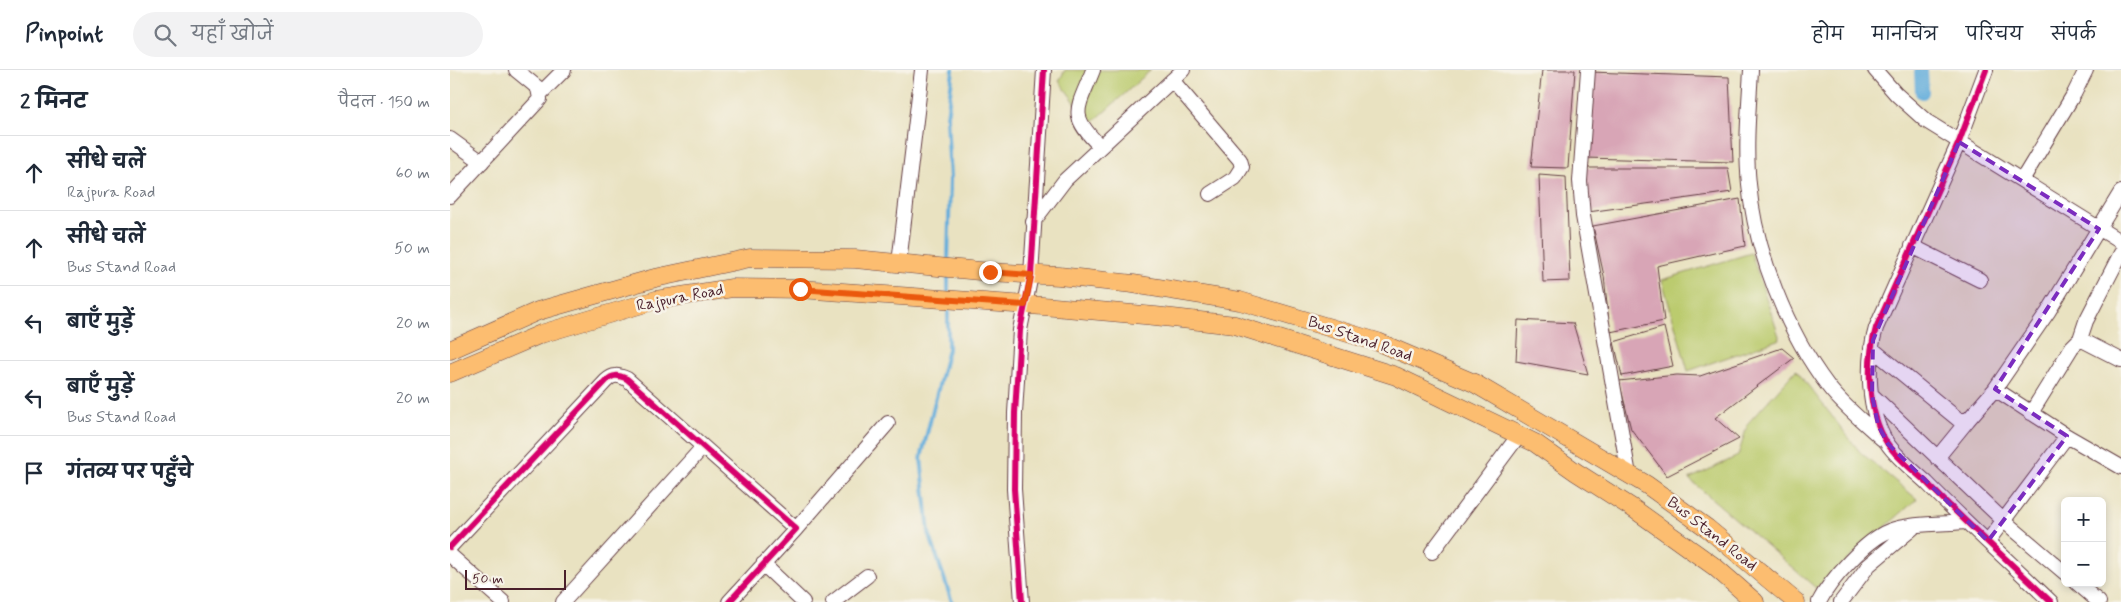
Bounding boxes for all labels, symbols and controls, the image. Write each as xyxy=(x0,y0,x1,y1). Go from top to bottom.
search box xyxy=(133,12,483,57)
text: Pinpoint xyxy=(25,19,103,50)
icon: search xyxy=(151,21,179,49)
text: यहाँ खोजें xyxy=(191,22,273,47)
text: होम xyxy=(1812,23,1844,47)
text: मानचित्र xyxy=(1872,23,1938,47)
text: परिचय xyxy=(1966,23,2023,47)
text: संपर्क xyxy=(2051,23,2096,47)
text: 2 मिनट xyxy=(20,88,87,116)
text: पैदल · 150 m xyxy=(338,92,430,113)
text: सीधे चलें xyxy=(67,150,145,175)
icon: ahead xyxy=(20,159,48,187)
text: 60 m xyxy=(396,163,430,184)
text: Rajpura Road xyxy=(67,182,155,203)
text: सीधे चलें xyxy=(67,225,145,250)
icon: ahead xyxy=(20,234,48,262)
text: 50 m xyxy=(394,238,430,259)
text: Bus Stand Road xyxy=(67,257,176,278)
route end xyxy=(979,261,1002,284)
route start xyxy=(789,278,812,301)
street label: Rajpura Road xyxy=(635,279,725,317)
icon: left xyxy=(20,309,48,337)
text: बाएँ मुड़ें xyxy=(67,310,134,335)
street label: Bus Stand Road xyxy=(1305,311,1415,367)
text: 20 m xyxy=(396,313,430,334)
text: बाएँ मुड़ें xyxy=(67,375,134,400)
icon: left xyxy=(20,384,48,412)
text: 20 m xyxy=(396,388,430,409)
text: Bus Stand Road xyxy=(67,407,176,428)
icon: arrive xyxy=(20,459,48,487)
text: गंतव्य पर पहुँचे xyxy=(67,460,193,485)
street label: Bus Stand Road xyxy=(1663,492,1761,576)
map controls xyxy=(2061,497,2106,587)
button: + xyxy=(2061,497,2106,542)
button: − xyxy=(2061,542,2106,587)
scale bar xyxy=(465,567,566,590)
text: 50 m xyxy=(472,570,503,588)

